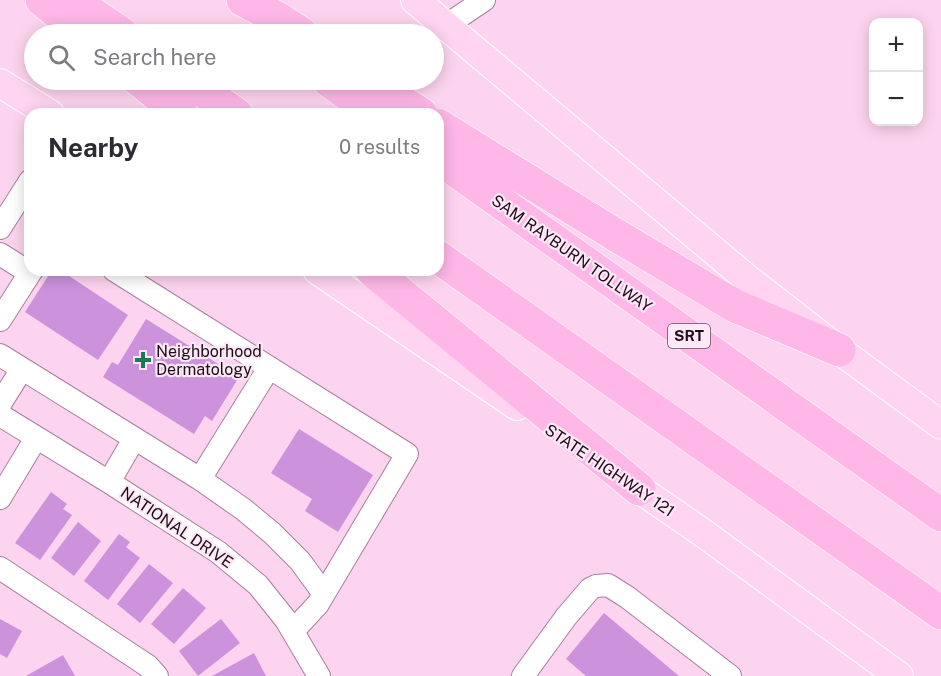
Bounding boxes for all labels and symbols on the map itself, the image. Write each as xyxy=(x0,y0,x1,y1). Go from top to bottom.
street label: SAM RAYBURN TOLLWAY xyxy=(488,191,656,316)
road number: SRT xyxy=(668,324,710,348)
place label: Neighborhood Dermatology xyxy=(156,342,262,379)
marker: Neighborhood Dermatology xyxy=(134,351,152,369)
street label: STATE HIGHWAY 121 xyxy=(541,420,678,521)
street label: NATIONAL DRIVE xyxy=(117,483,237,572)

